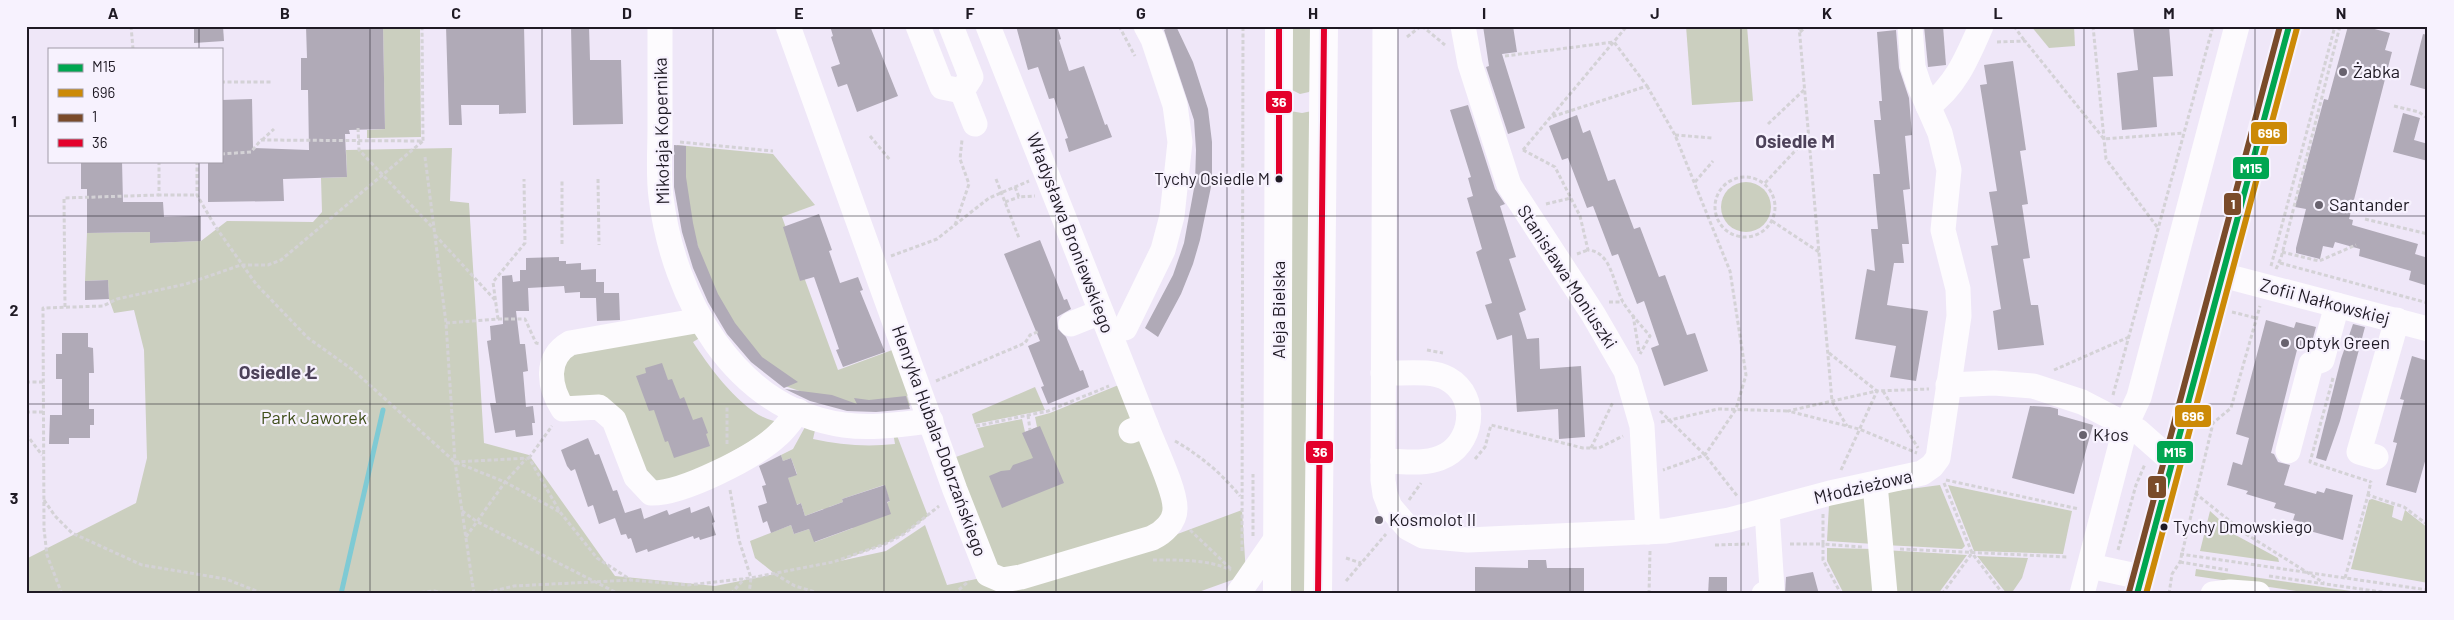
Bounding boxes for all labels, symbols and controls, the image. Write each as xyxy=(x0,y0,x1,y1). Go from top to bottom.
text: A xyxy=(108,3,119,22)
text: B xyxy=(280,3,290,22)
text: C xyxy=(451,3,461,22)
text: D xyxy=(622,3,632,22)
text: E xyxy=(794,3,804,22)
text: F xyxy=(966,3,975,22)
text: G xyxy=(1136,3,1146,22)
text: H xyxy=(1308,3,1318,22)
text: I xyxy=(1482,3,1486,22)
text: J xyxy=(1650,3,1660,22)
text: K xyxy=(1822,3,1832,22)
text: L xyxy=(1993,3,2003,22)
text: M xyxy=(2163,3,2175,22)
text: N xyxy=(2336,3,2346,22)
legend xyxy=(48,48,222,162)
text: M15 xyxy=(92,57,116,75)
street label: Mikołaja Kopernika xyxy=(649,57,673,205)
place label: Żabka xyxy=(2353,60,2400,82)
marker: Żabka xyxy=(2337,66,2349,78)
text: 696 xyxy=(92,83,115,101)
line badge: 36 xyxy=(1265,90,1293,114)
text: 36 xyxy=(1271,93,1287,110)
text: 1 xyxy=(92,107,97,125)
text: 1 xyxy=(11,111,17,130)
line badge: 696 xyxy=(2250,121,2288,145)
text: 696 xyxy=(2258,124,2281,141)
street label: Władysława Broniewskiego xyxy=(1022,129,1119,336)
district label: Osiedle M xyxy=(1755,129,1835,152)
text: 36 xyxy=(92,133,107,151)
line badge: M15 xyxy=(2232,156,2270,180)
text: M15 xyxy=(2240,159,2263,176)
place label: Tychy Osiedle M xyxy=(1154,168,1270,188)
marker: Tychy Osiedle M xyxy=(1274,174,1284,184)
line badge: 1 xyxy=(2223,192,2242,216)
place label: Santander xyxy=(2329,193,2410,215)
text: 1 xyxy=(2231,195,2236,212)
marker: Santander xyxy=(2313,199,2325,211)
street label: Stanisława Moniuszki xyxy=(1513,200,1623,352)
street label: Aleja Bielska xyxy=(1267,261,1289,359)
street label: Zofii Nałkowskiej xyxy=(2258,273,2392,329)
text: 2 xyxy=(10,300,19,319)
street label: Henryka Hubala-Dobrzańskiego xyxy=(888,322,992,559)
place label: Optyk Green xyxy=(2295,331,2390,353)
marker: Optyk Green xyxy=(2279,337,2291,349)
district label: Osiedle Ł xyxy=(239,360,317,383)
line badge: 696 xyxy=(2174,404,2212,428)
park label: Park Jaworek xyxy=(261,406,367,428)
text: 696 xyxy=(2182,407,2205,424)
place label: Kłos xyxy=(2093,423,2129,445)
marker: Kłos xyxy=(2077,429,2089,441)
line badge: 36 xyxy=(1305,440,1334,464)
line badge: M15 xyxy=(2156,440,2194,464)
text: 36 xyxy=(1312,443,1328,460)
text: M15 xyxy=(2164,443,2187,460)
street label: Młodzieżowa xyxy=(1811,464,1914,508)
line badge: 1 xyxy=(2147,475,2167,499)
text: 1 xyxy=(2155,478,2160,495)
text: 3 xyxy=(10,488,18,507)
place label: Kosmolot II xyxy=(1389,508,1476,530)
marker: Kosmolot II xyxy=(1373,514,1385,526)
place label: Tychy Dmowskiego xyxy=(2173,516,2312,536)
marker: Tychy Dmowskiego xyxy=(2159,522,2169,532)

